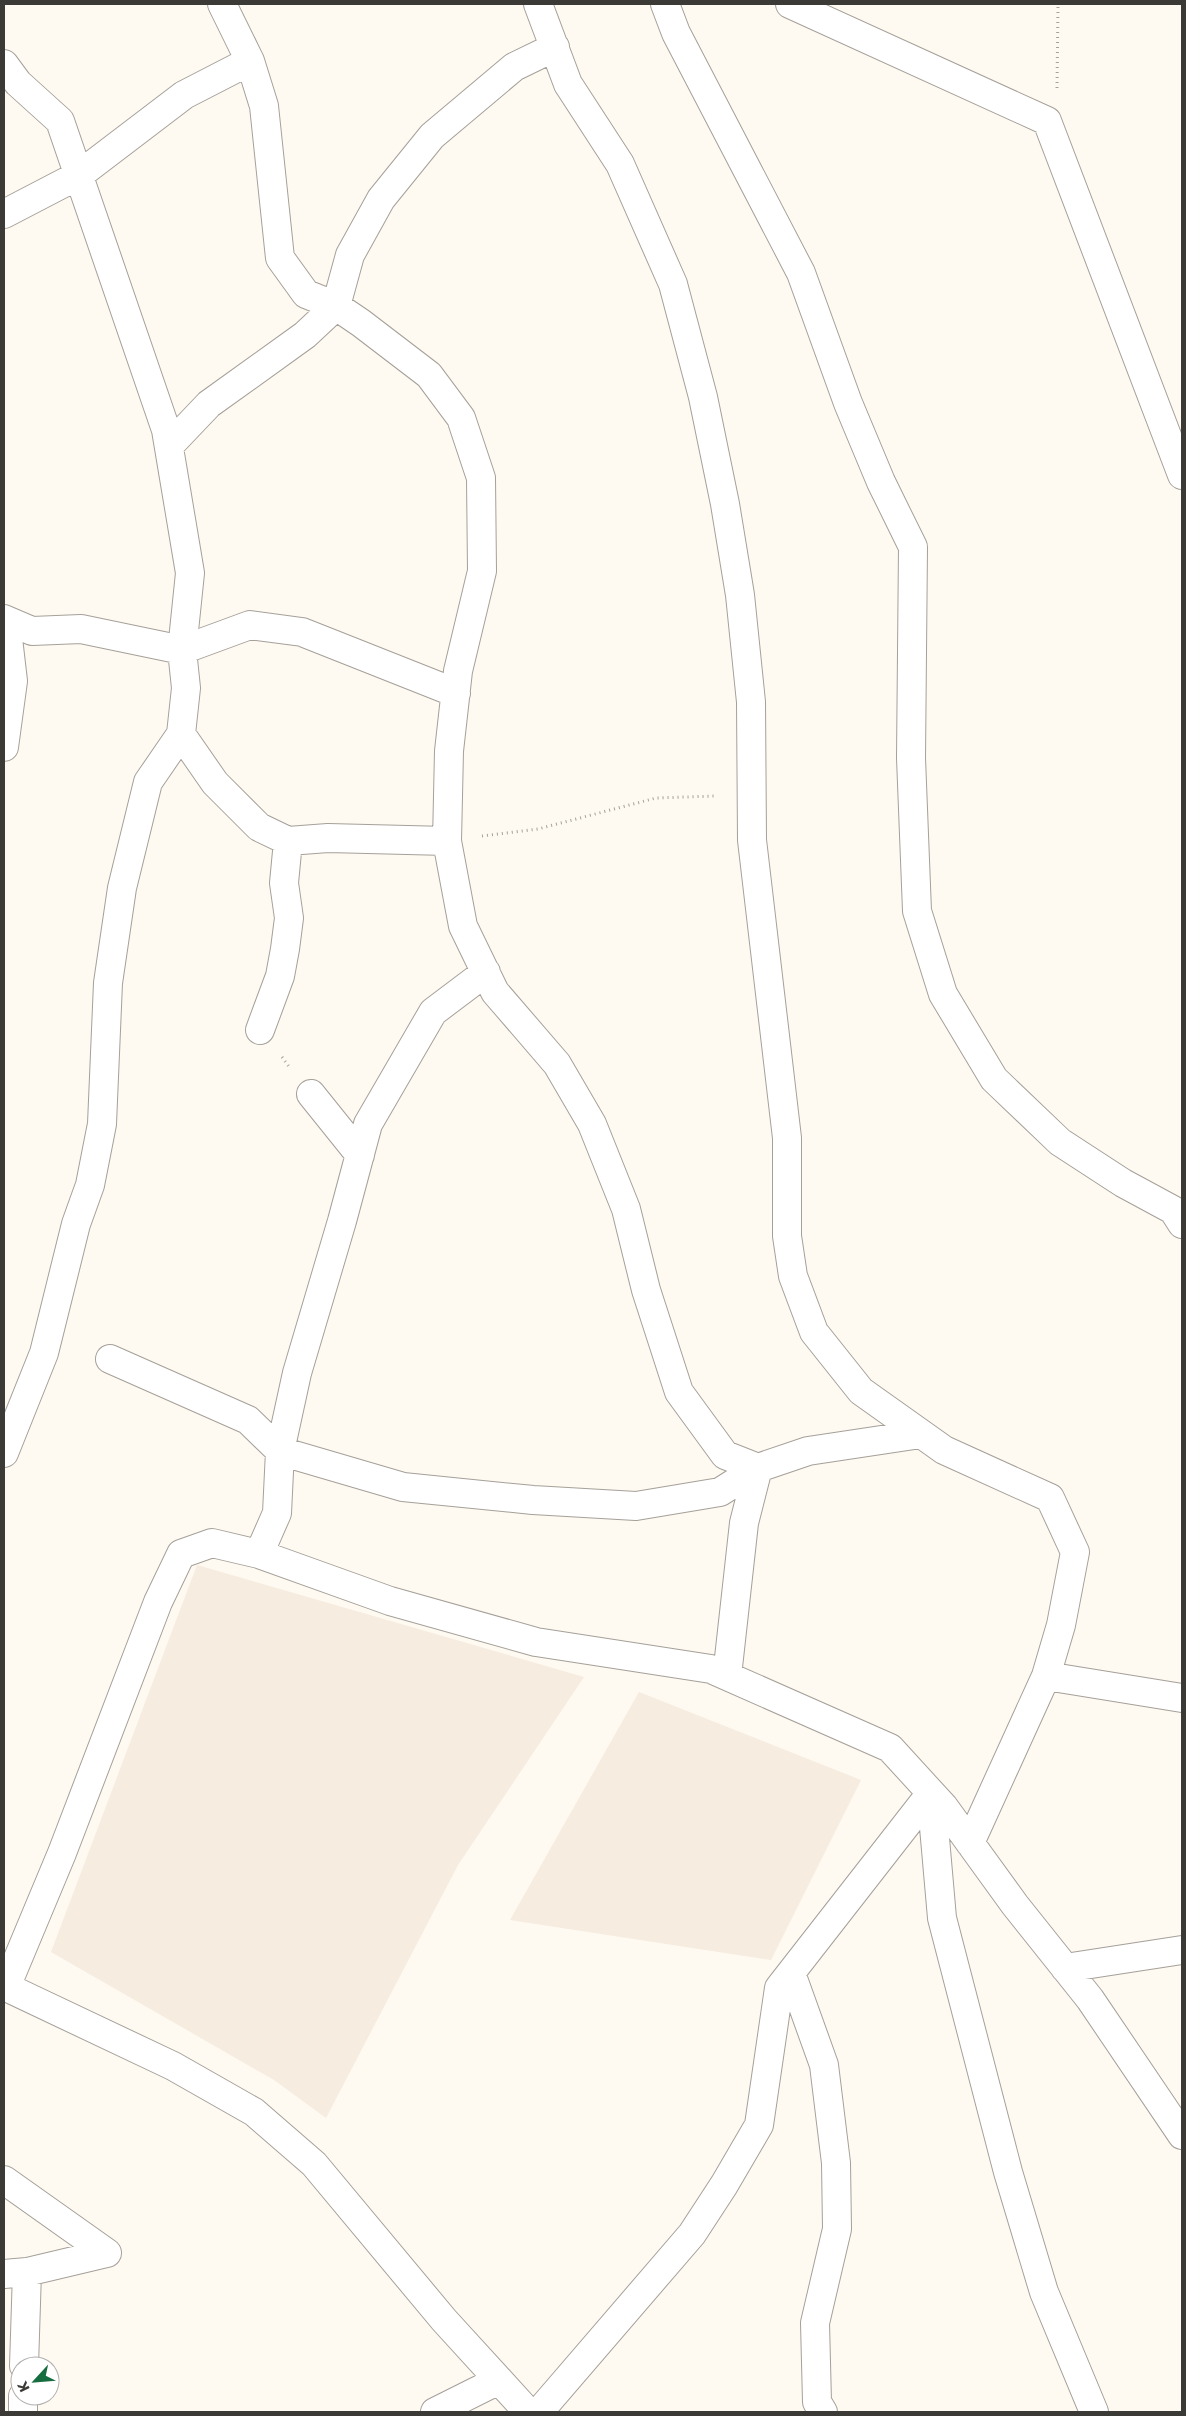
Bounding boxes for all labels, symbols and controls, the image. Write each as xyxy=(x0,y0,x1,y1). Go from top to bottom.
north arrow xyxy=(10,2356,60,2406)
text: K xyxy=(12,2378,34,2395)

